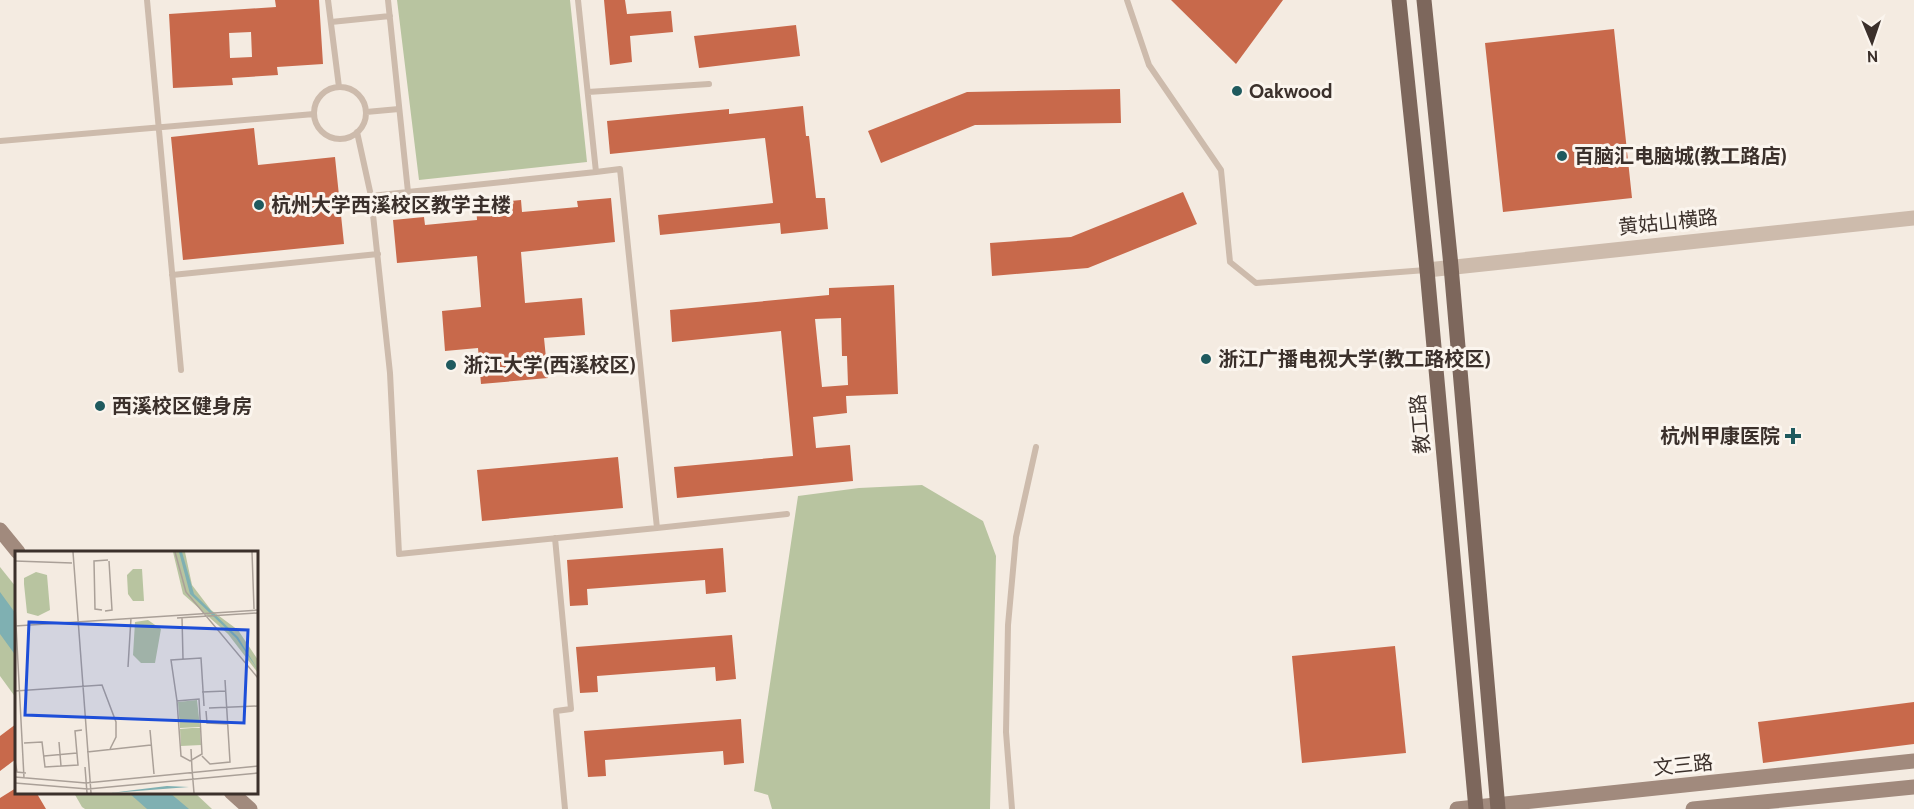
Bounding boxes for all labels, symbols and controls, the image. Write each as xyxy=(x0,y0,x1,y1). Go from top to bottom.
north arrow xyxy=(1842,12,1902,72)
text: N xyxy=(1867,47,1878,66)
place label: Oakwood xyxy=(1249,79,1332,103)
marker: Oakwood xyxy=(1230,84,1244,98)
place label: 百脑汇电脑城(教工路店) xyxy=(1574,144,1787,168)
marker: 百脑汇电脑城(教工路店) xyxy=(1555,149,1569,163)
place label: 杭州大学西溪校区教学主楼 xyxy=(271,193,511,217)
marker: 杭州大学西溪校区教学主楼 xyxy=(252,198,266,212)
street label: 黄姑山横路 xyxy=(1617,205,1719,239)
place label: 浙江广播电视大学(教工路校区) xyxy=(1218,347,1491,371)
marker: 浙江广播电视大学(教工路校区) xyxy=(1199,352,1213,366)
place label: 浙江大学(西溪校区) xyxy=(463,353,636,377)
marker: 浙江大学(西溪校区) xyxy=(444,358,458,372)
street label: 教工路 xyxy=(1405,393,1435,455)
place label: 西溪校区健身房 xyxy=(112,394,252,418)
marker: 西溪校区健身房 xyxy=(93,399,107,413)
place label: 杭州甲康医院 xyxy=(1660,424,1780,448)
marker: 杭州甲康医院 xyxy=(1784,427,1802,445)
inset map xyxy=(15,551,258,794)
street label: 文三路 xyxy=(1652,750,1714,780)

